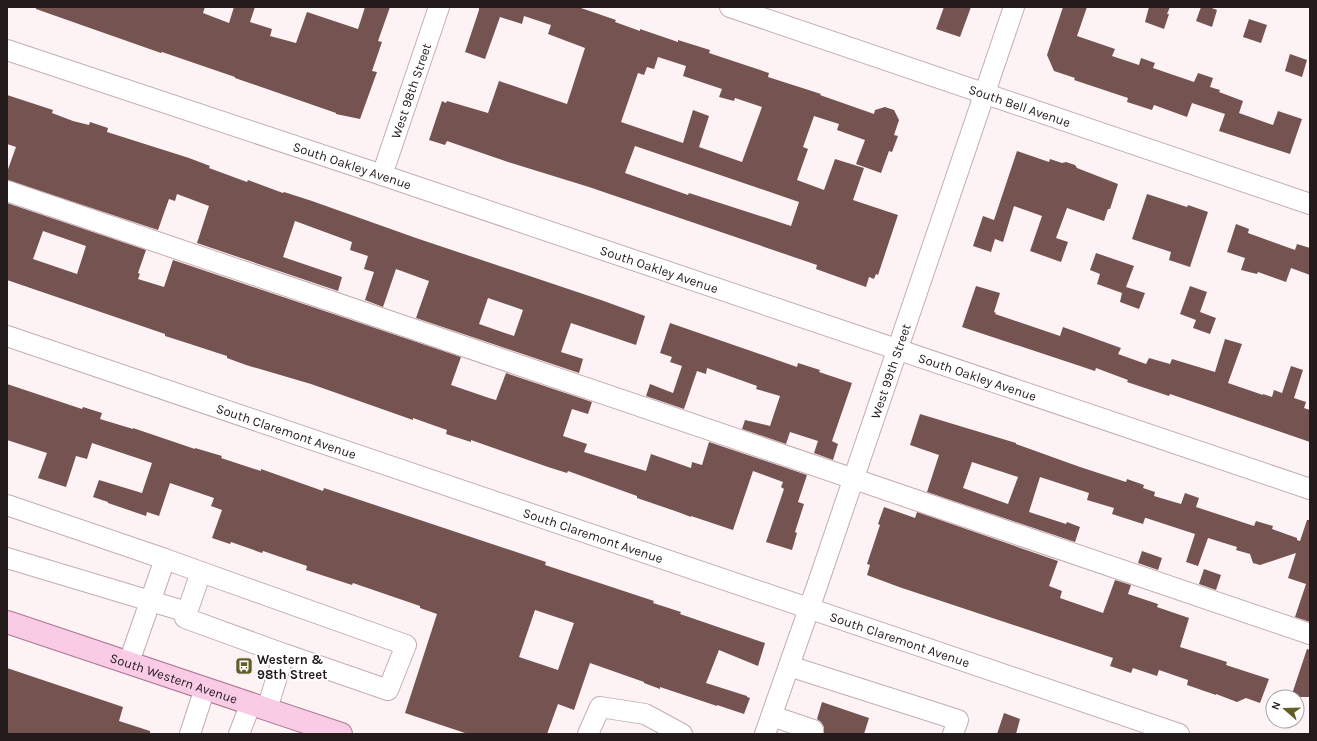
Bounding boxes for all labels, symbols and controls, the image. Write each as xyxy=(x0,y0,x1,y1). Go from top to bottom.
street label: West 98th Street xyxy=(387,41,434,140)
street label: South Bell Avenue xyxy=(967,81,1073,130)
street label: South Oakley Avenue xyxy=(291,138,414,192)
street label: South Oakley Avenue xyxy=(598,242,721,296)
street label: West 99th Street xyxy=(867,321,913,420)
street label: South Oakley Avenue xyxy=(916,350,1039,404)
street label: South Claremont Avenue xyxy=(214,400,359,462)
street label: South Claremont Avenue xyxy=(521,504,665,566)
street label: South Claremont Avenue xyxy=(828,609,972,670)
street label: South Western Avenue xyxy=(108,650,240,706)
place label: Western & 98th Street xyxy=(257,652,327,682)
bus stop icon: Western & 98th Street xyxy=(234,656,254,676)
north arrow xyxy=(1265,689,1305,729)
text: N xyxy=(1269,700,1284,712)

